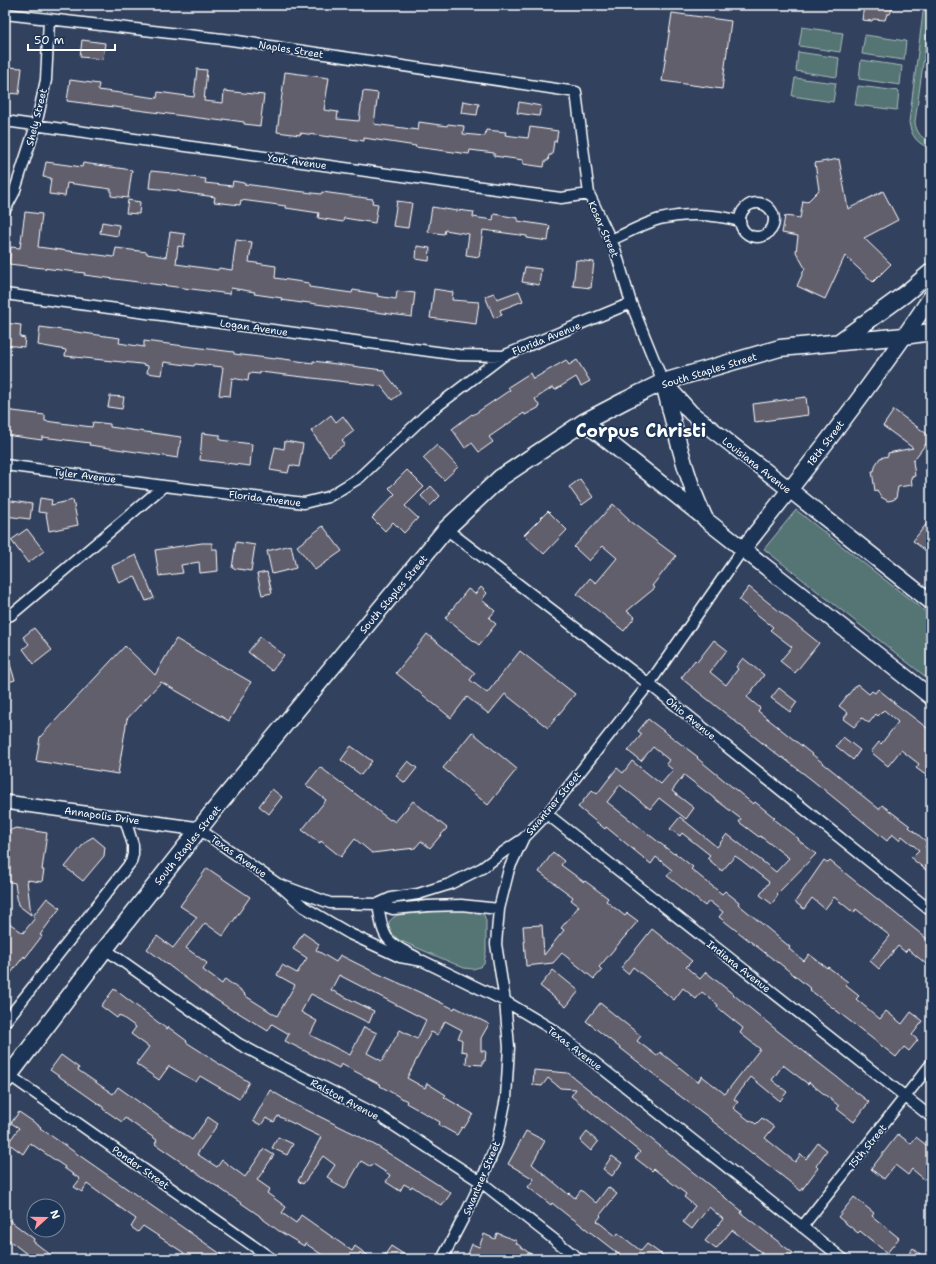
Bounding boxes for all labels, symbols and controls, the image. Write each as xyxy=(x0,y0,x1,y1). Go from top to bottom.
scale bar xyxy=(28,26,115,52)
text: 50 m xyxy=(34,32,64,48)
street label: Naples Street xyxy=(258,38,324,61)
street label: Shely Street xyxy=(23,87,50,147)
street label: York Avenue xyxy=(266,151,328,172)
street label: Kosar Street xyxy=(585,199,622,259)
street label: Logan Avenue xyxy=(219,316,289,339)
street label: Florida Avenue xyxy=(510,319,583,358)
street label: South Staples Street xyxy=(660,350,758,391)
street label: 18th Street xyxy=(804,418,847,469)
district label: Corpus Christi xyxy=(576,419,706,443)
street label: Louisiana Avenue xyxy=(720,434,794,497)
street label: Tyler Avenue xyxy=(53,465,117,486)
street label: Florida Avenue xyxy=(228,488,302,509)
street label: South Staples Street xyxy=(357,552,430,636)
street label: Ohio Avenue xyxy=(663,694,719,743)
street label: Swantner Street xyxy=(523,769,584,838)
street label: South Staples Street xyxy=(151,803,223,888)
street label: Annapolis Drive xyxy=(64,804,141,827)
street label: Texas Avenue xyxy=(208,832,270,881)
street label: Indiana Avenue xyxy=(704,937,774,996)
street label: Texas Avenue xyxy=(545,1023,605,1074)
street label: Ralston Avenue xyxy=(308,1076,381,1123)
street label: 15th Street xyxy=(846,1121,889,1171)
street label: Swantner Street xyxy=(460,1139,503,1217)
street label: Ponder Street xyxy=(110,1143,172,1192)
north arrow xyxy=(26,1198,66,1238)
text: N xyxy=(46,1208,64,1222)

